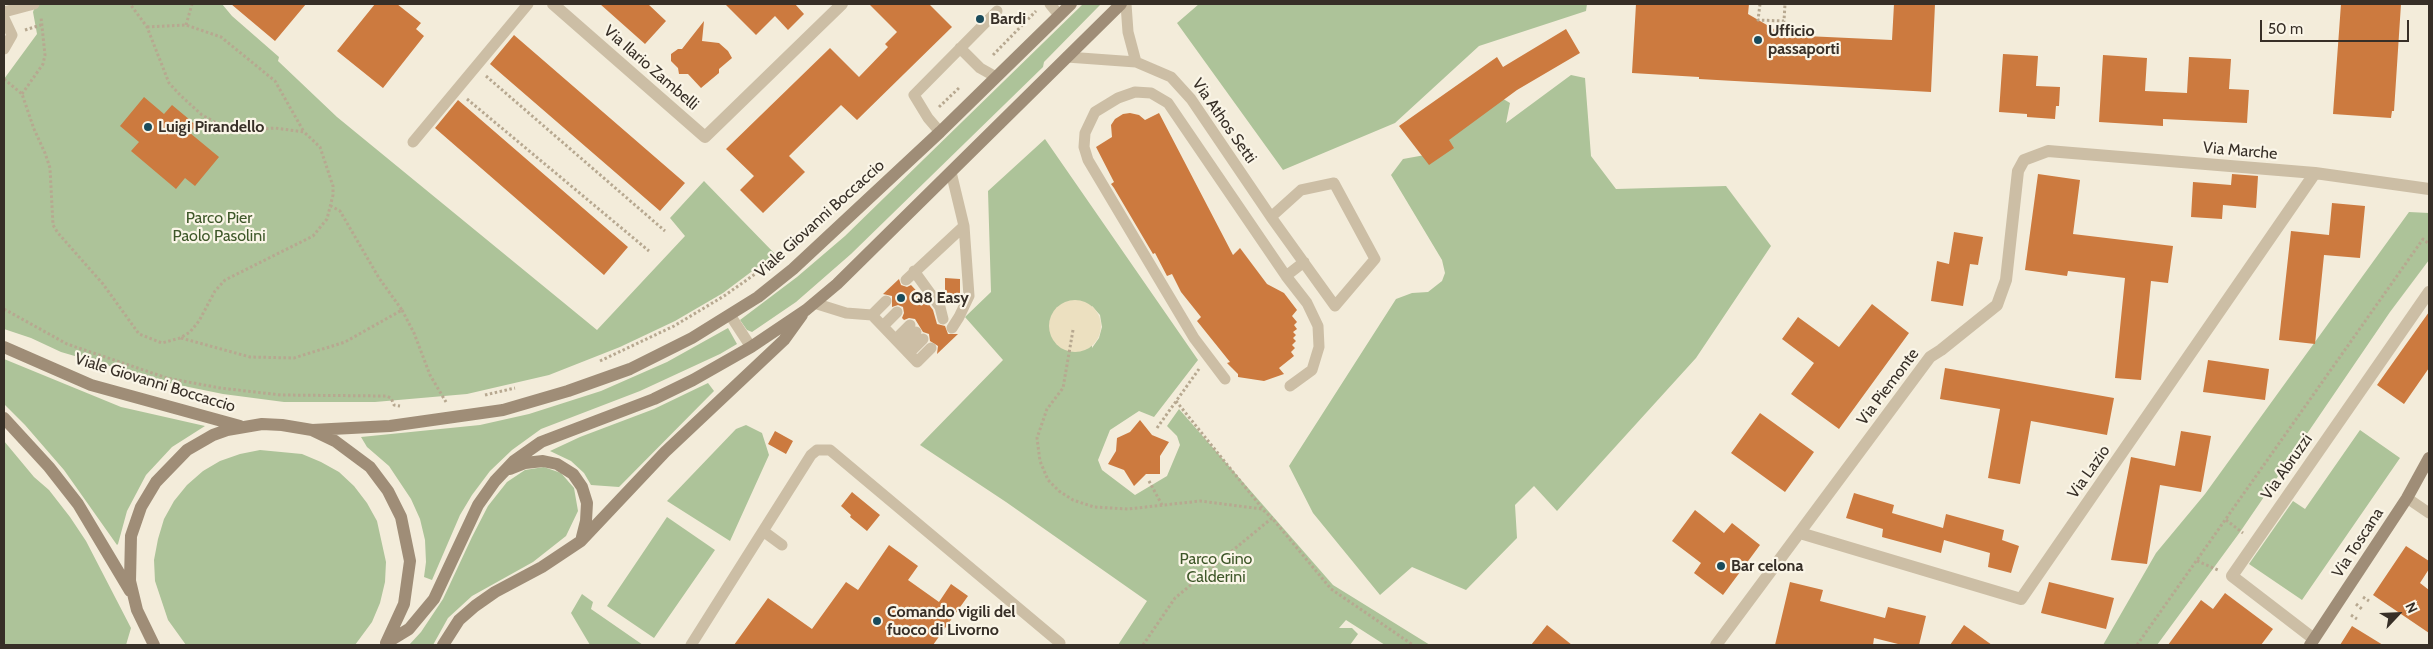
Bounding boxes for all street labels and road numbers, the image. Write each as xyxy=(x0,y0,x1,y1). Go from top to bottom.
street label: Via Ilario Zambelli xyxy=(600,21,702,115)
street label: Via Athos Setti xyxy=(1188,75,1260,167)
street label: Via Marche xyxy=(2202,138,2278,164)
street label: Viale Giovanni Boccaccio xyxy=(751,156,889,282)
street label: Via Piemonte xyxy=(1853,345,1923,429)
street label: Viale Giovanni Boccaccio xyxy=(72,349,238,417)
street label: Via Abruzzi xyxy=(2257,430,2317,504)
street label: Via Lazio xyxy=(2064,442,2114,502)
street label: Via Toscana xyxy=(2328,504,2388,582)

